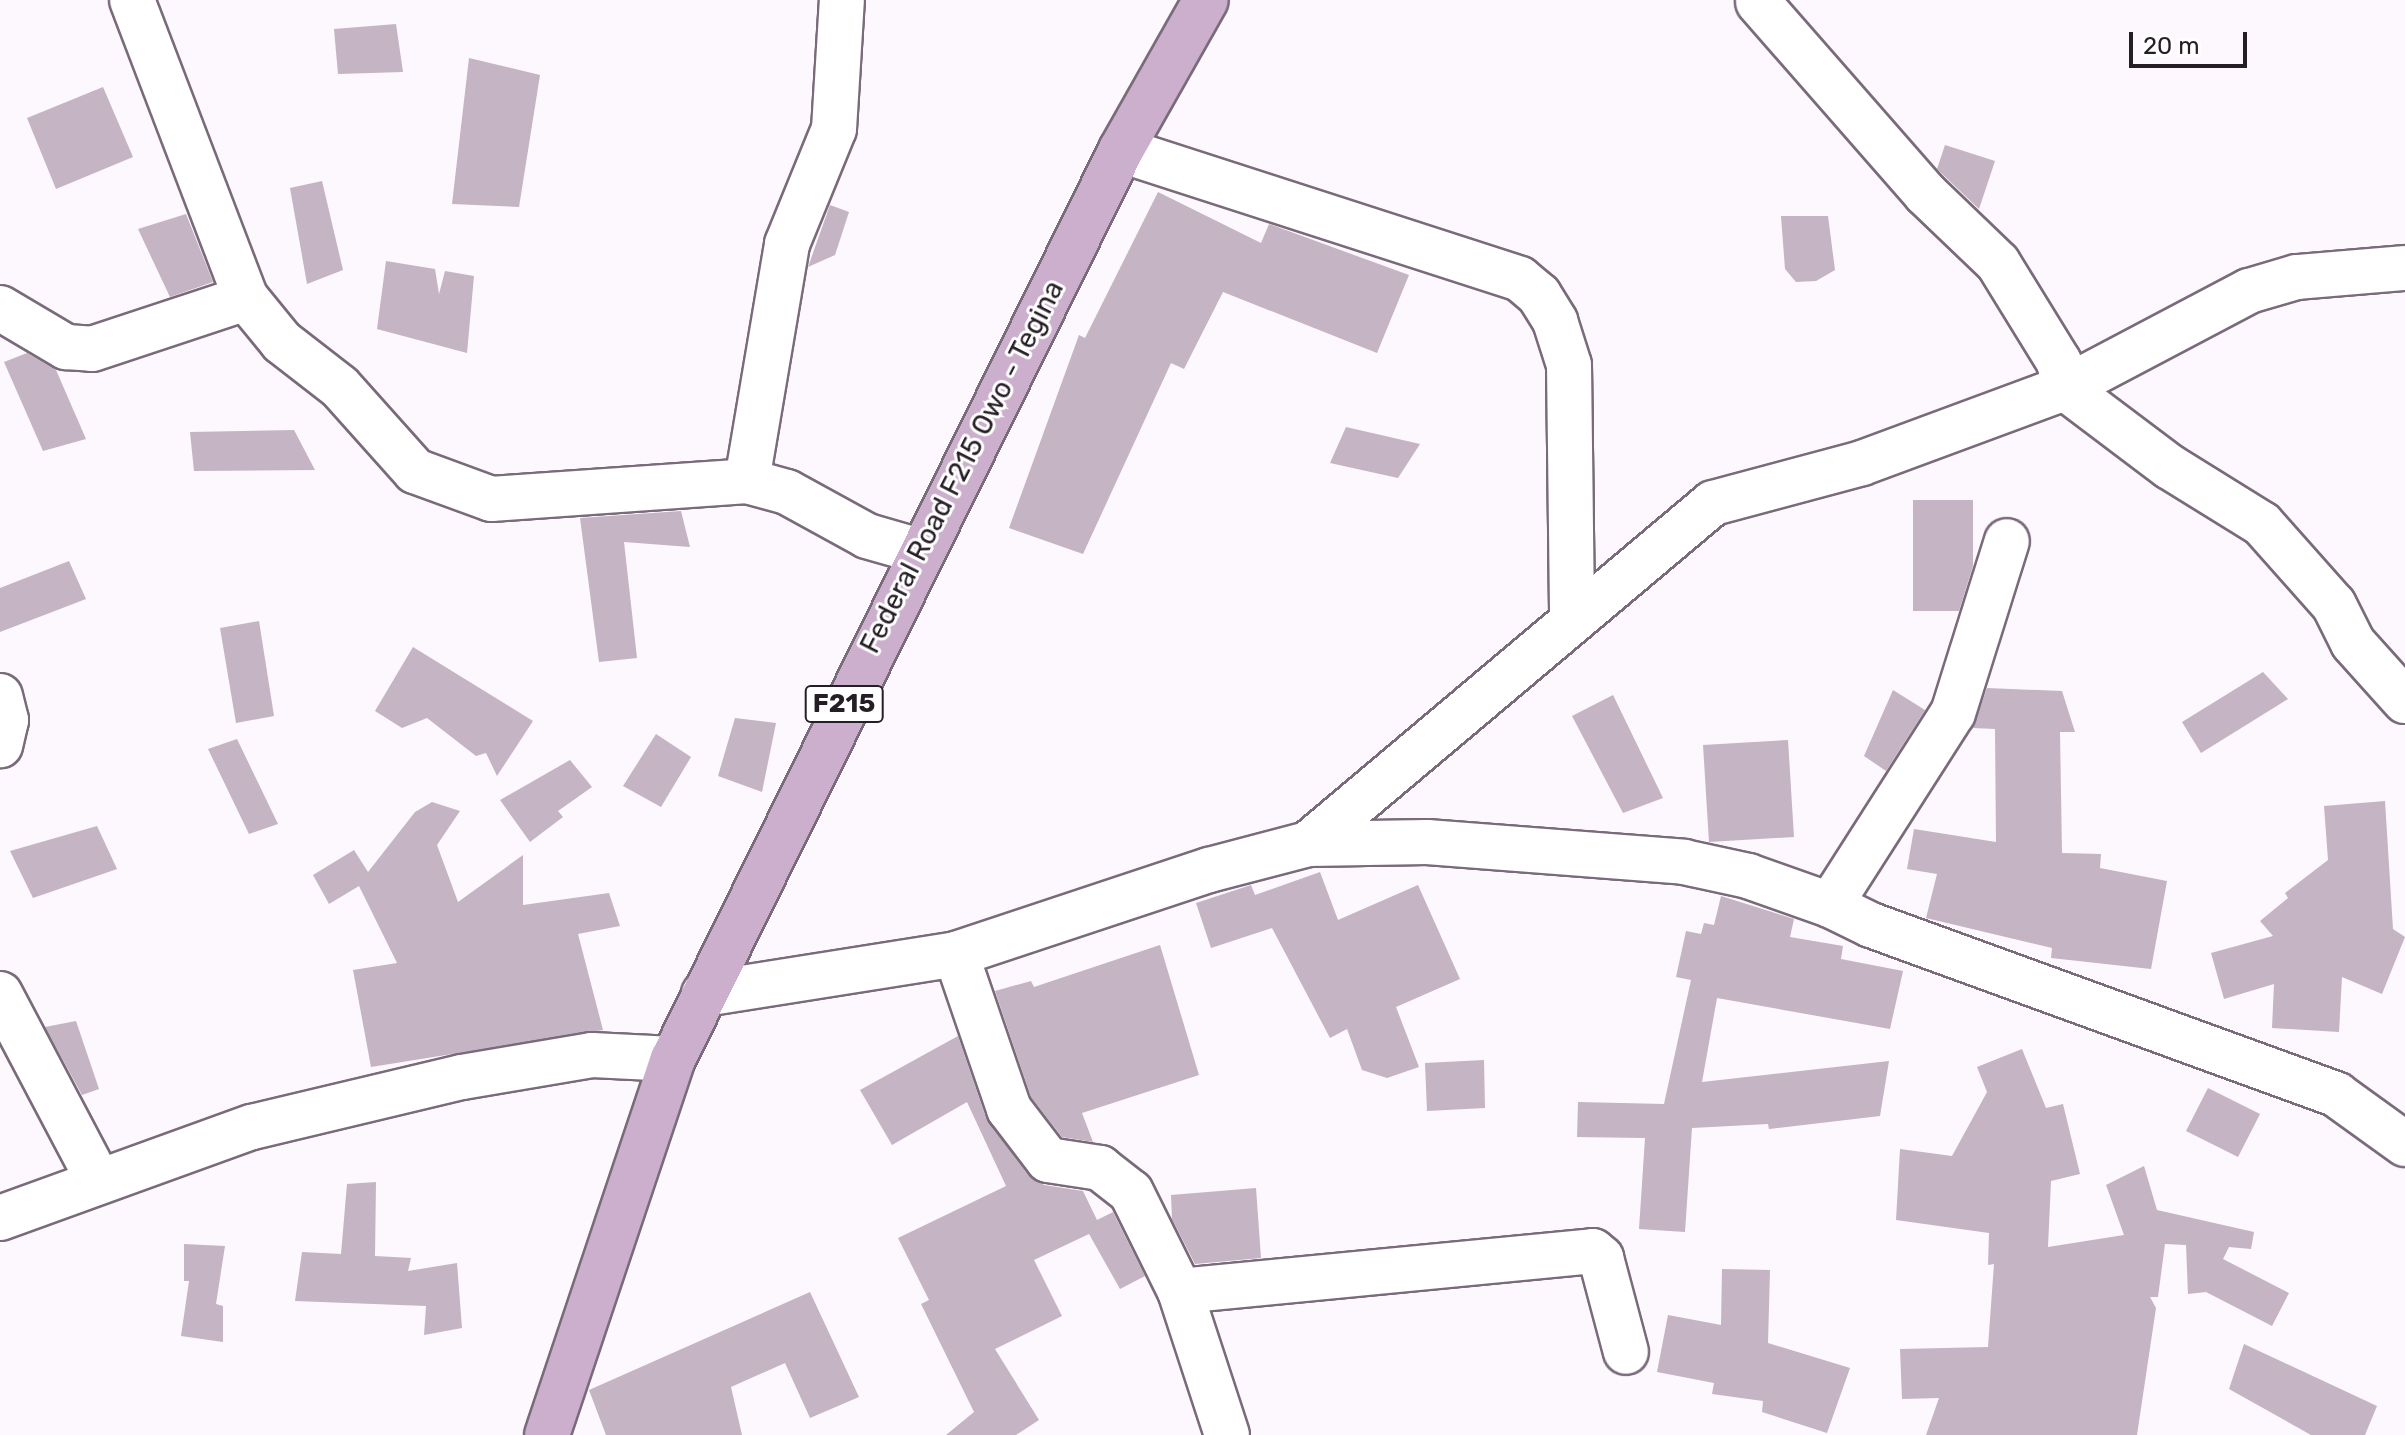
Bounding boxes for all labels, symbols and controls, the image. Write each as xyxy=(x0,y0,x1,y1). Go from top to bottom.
scale bar xyxy=(2133,16,2251,66)
text: 20 m xyxy=(2143,32,2200,60)
street label: Federal Road F215 Owo - Tegina xyxy=(853,275,1071,659)
road number: F215 xyxy=(804,682,884,726)

